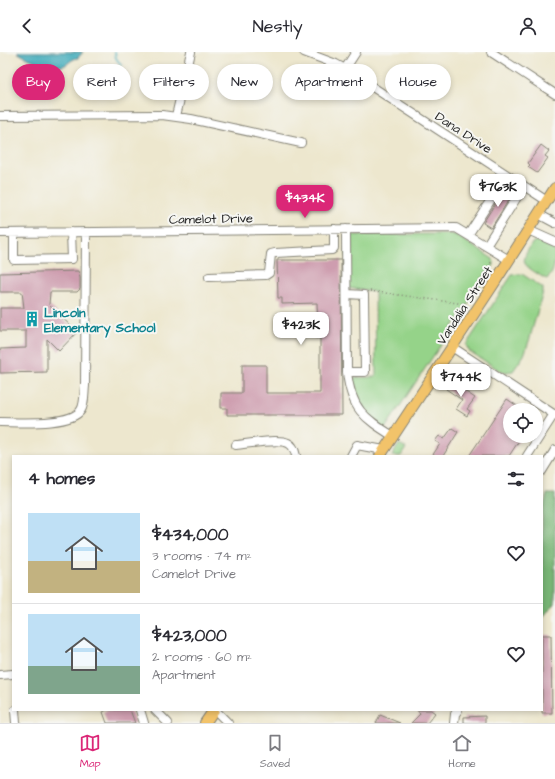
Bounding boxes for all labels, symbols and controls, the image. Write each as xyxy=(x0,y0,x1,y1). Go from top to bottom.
text: Nestly xyxy=(252,14,303,39)
icon: back xyxy=(16,15,38,37)
icon: person xyxy=(517,15,539,37)
chip: Buy xyxy=(12,64,65,100)
chip: Rent xyxy=(73,64,131,100)
chip: Filters xyxy=(139,64,209,100)
chip: New xyxy=(217,64,273,100)
chip: Apartment xyxy=(281,64,377,100)
chip: House xyxy=(385,64,451,100)
street label: Dana Drive xyxy=(431,108,495,158)
pin: $763K xyxy=(470,174,526,208)
text: $763K xyxy=(479,178,517,196)
pin: $434K xyxy=(277,185,333,219)
text: $434K xyxy=(285,189,325,207)
street label: Camelot Drive xyxy=(169,209,253,229)
street label: Vandalia Street xyxy=(433,262,497,348)
place label: Lincoln Elementary School xyxy=(44,304,156,338)
building icon: Lincoln Elementary School xyxy=(23,310,41,328)
pin: $423K xyxy=(273,312,329,346)
text: $423K xyxy=(282,316,320,334)
pin: $744K xyxy=(433,364,489,398)
text: $744K xyxy=(441,368,481,386)
map controls xyxy=(503,403,543,443)
button: locate xyxy=(503,403,543,443)
text: 4 homes xyxy=(28,467,95,491)
icon: filters xyxy=(505,468,527,490)
text: $434,000 xyxy=(152,523,228,547)
icon: home xyxy=(60,529,108,577)
icon: heart xyxy=(505,542,527,564)
text: 3 rooms · 74 m² xyxy=(152,547,252,565)
text: Camelot Drive xyxy=(152,565,236,583)
text: $423,000 xyxy=(152,624,227,648)
icon: home xyxy=(60,630,108,678)
icon: heart xyxy=(505,643,527,665)
text: 2 rooms · 60 m² xyxy=(152,648,252,666)
text: Apartment xyxy=(152,666,216,684)
tab: Map xyxy=(79,732,101,771)
tab: Saved xyxy=(260,732,290,771)
tab: Home xyxy=(448,732,476,771)

